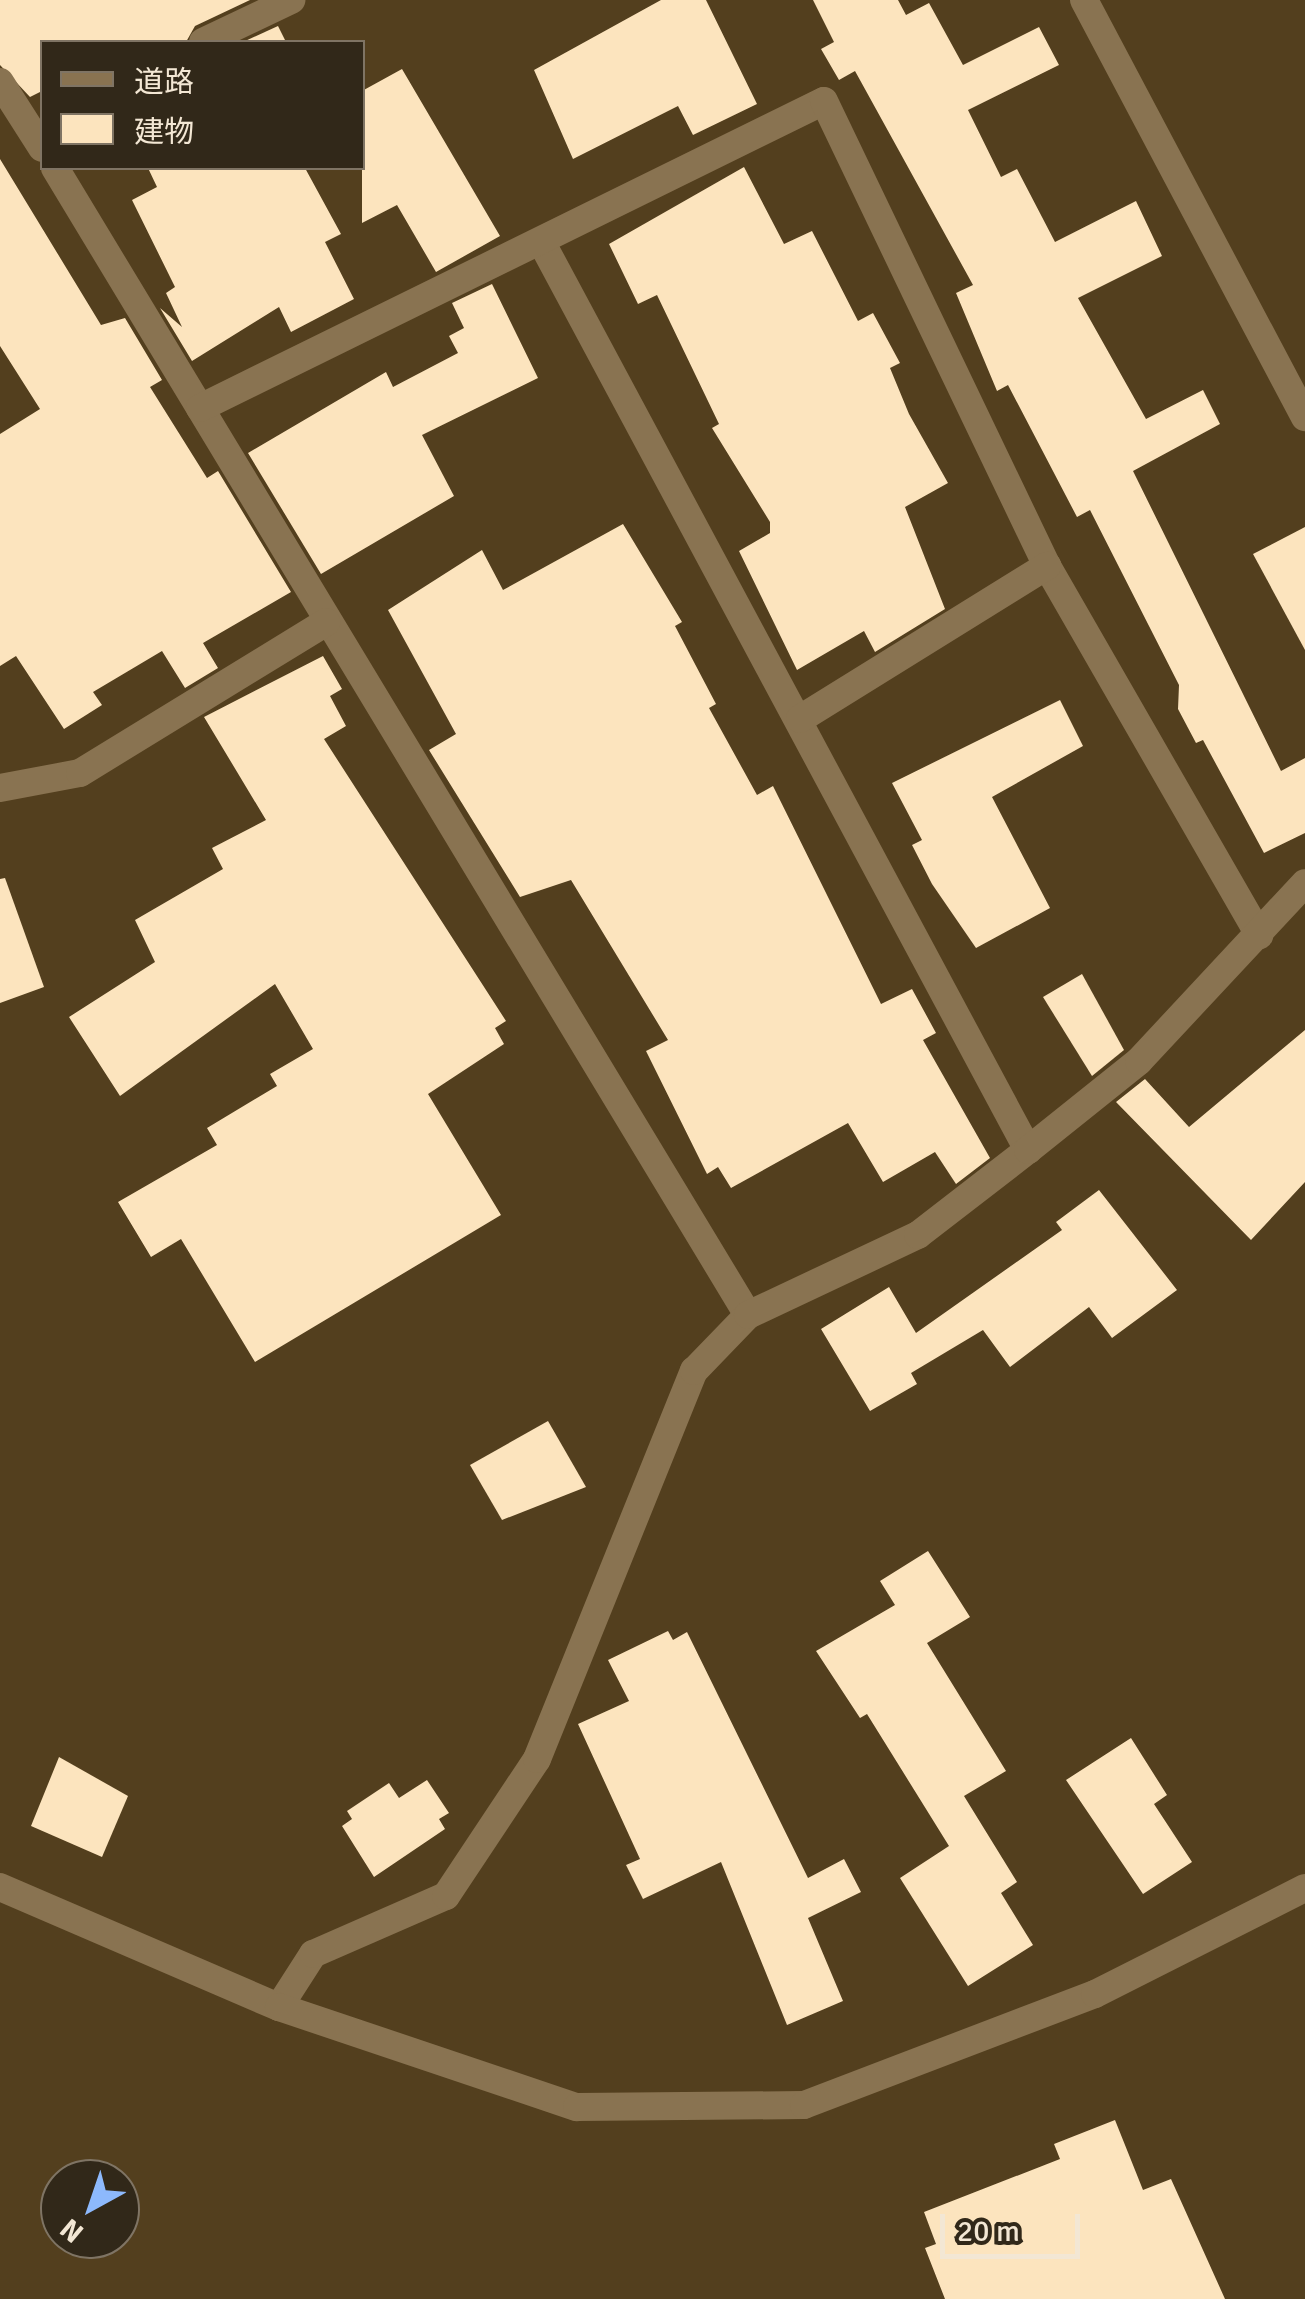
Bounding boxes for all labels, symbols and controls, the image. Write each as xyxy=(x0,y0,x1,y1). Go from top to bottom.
legend xyxy=(40,40,365,170)
text: 道路 xyxy=(134,64,194,101)
text: 建物 xyxy=(134,114,194,151)
north arrow xyxy=(40,2159,140,2259)
scale bar xyxy=(945,2194,1085,2256)
text: N xyxy=(54,2211,90,2250)
text: 20 m xyxy=(957,2213,1020,2250)

